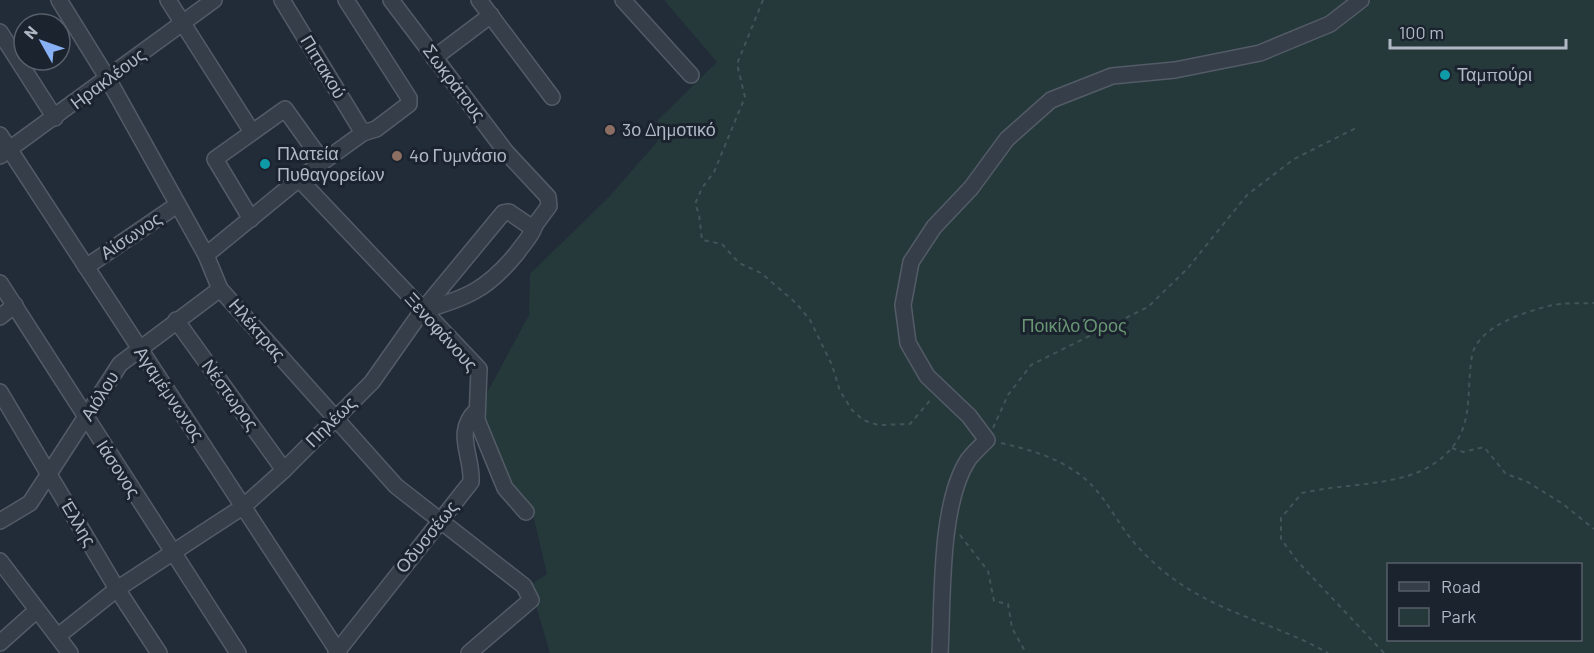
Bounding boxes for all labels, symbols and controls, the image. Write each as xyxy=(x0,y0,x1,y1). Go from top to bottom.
north arrow xyxy=(12,12,72,72)
scale bar xyxy=(1390,12,1566,50)
text: 100 m xyxy=(1399,21,1444,43)
text: N xyxy=(19,22,41,42)
street label: Πιττακού xyxy=(296,31,351,102)
street label: Σωκράτους xyxy=(419,40,491,125)
street label: Ηρακλέους xyxy=(66,43,149,114)
place label: Ταμπούρι xyxy=(1457,63,1532,85)
marker: Ταμπούρι xyxy=(1438,68,1452,82)
place label: 3ο Δημοτικό xyxy=(622,118,716,140)
marker: 3ο Δημοτικό xyxy=(603,123,617,137)
place label: Πλατεία Πυθαγορείων xyxy=(277,142,385,185)
place label: 4ο Γυμνάσιο xyxy=(409,144,507,166)
marker: 4ο Γυμνάσιο xyxy=(390,149,404,163)
marker: Πλατεία Πυθαγορείων xyxy=(258,157,272,171)
street label: Αίσωνος xyxy=(96,207,165,264)
street label: Ξενοφάνους xyxy=(401,287,483,375)
street label: Ηλέκτρας xyxy=(225,294,291,365)
park label: Ποικίλο Όρος xyxy=(1021,314,1127,336)
street label: Αγαμέμνωνος xyxy=(130,342,210,445)
street label: Νέστωρος xyxy=(198,355,264,434)
street label: Αιόλου xyxy=(75,367,123,424)
street label: Πηλέως xyxy=(300,391,360,451)
street label: Ιάσονος xyxy=(92,436,146,502)
street label: Έλλης xyxy=(56,494,102,550)
street label: Οδυσσέως xyxy=(390,495,462,577)
legend xyxy=(1387,563,1582,641)
text: Road xyxy=(1441,575,1481,597)
text: Park xyxy=(1441,605,1476,627)

